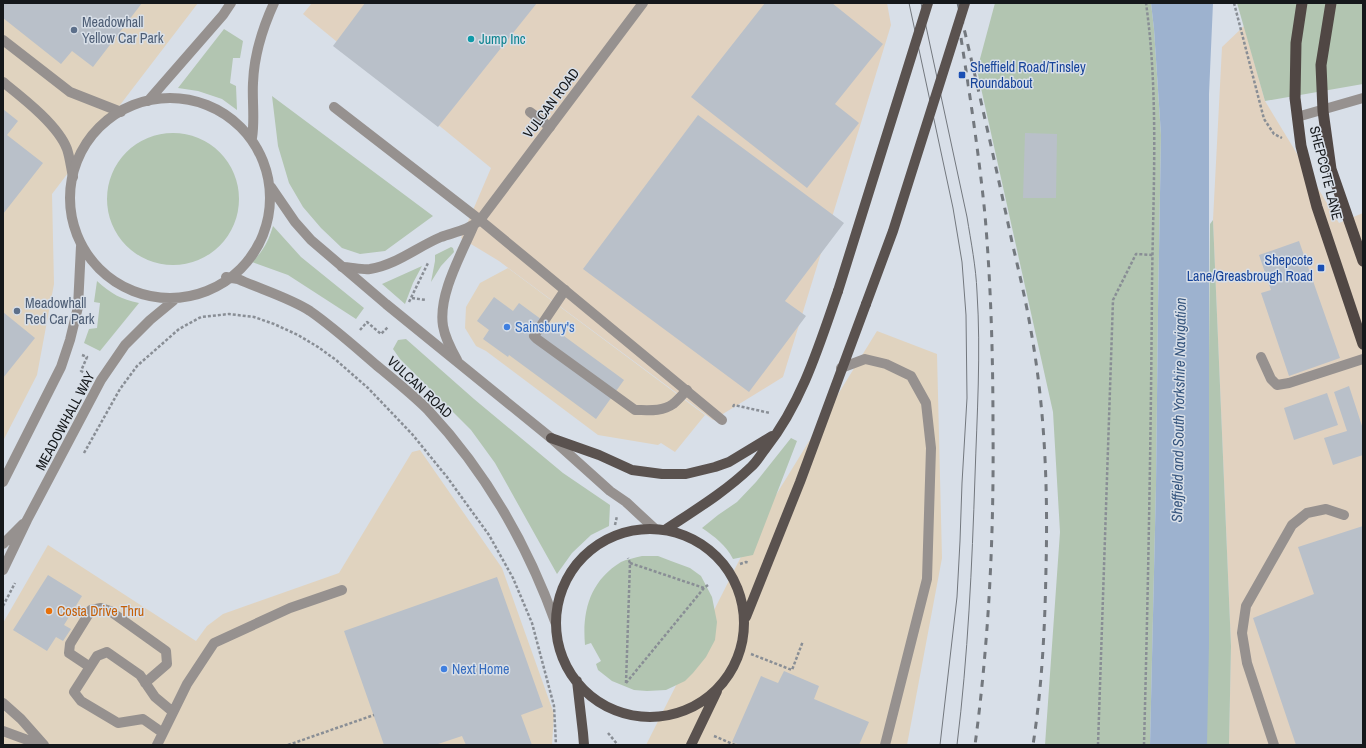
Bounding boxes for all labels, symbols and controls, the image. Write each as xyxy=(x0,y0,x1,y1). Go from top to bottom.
place label: Meadowhall Yellow Car Park xyxy=(82,13,164,47)
marker: Meadowhall Yellow Car Park xyxy=(69,25,79,35)
place label: Jump Inc xyxy=(479,30,526,48)
marker: Jump Inc xyxy=(466,34,476,44)
place label: Sheffield Road/Tinsley Roundabout xyxy=(970,58,1086,92)
street label: VULCAN ROAD xyxy=(519,64,583,142)
marker: Sheffield Road/Tinsley Roundabout xyxy=(957,70,967,80)
street label: SHEPCOTE LANE xyxy=(1306,124,1346,222)
place label: Shepcote Lane/Greasbrough Road xyxy=(1187,251,1313,285)
marker: Shepcote Lane/Greasbrough Road xyxy=(1316,263,1326,273)
place label: Meadowhall Red Car Park xyxy=(25,294,95,328)
water label: Sheffield and South Yorkshire Navigation xyxy=(1166,297,1191,523)
marker: Meadowhall Red Car Park xyxy=(12,306,22,316)
place label: Sainsbury's xyxy=(515,318,575,336)
marker: Sainsbury's xyxy=(502,322,512,332)
street label: VULCAN ROAD xyxy=(384,352,456,422)
street label: MEADOWHALL WAY xyxy=(31,368,99,473)
place label: Costa Drive Thru xyxy=(57,602,144,620)
marker: Costa Drive Thru xyxy=(44,606,54,616)
place label: Next Home xyxy=(452,660,509,678)
marker: Next Home xyxy=(439,664,449,674)

